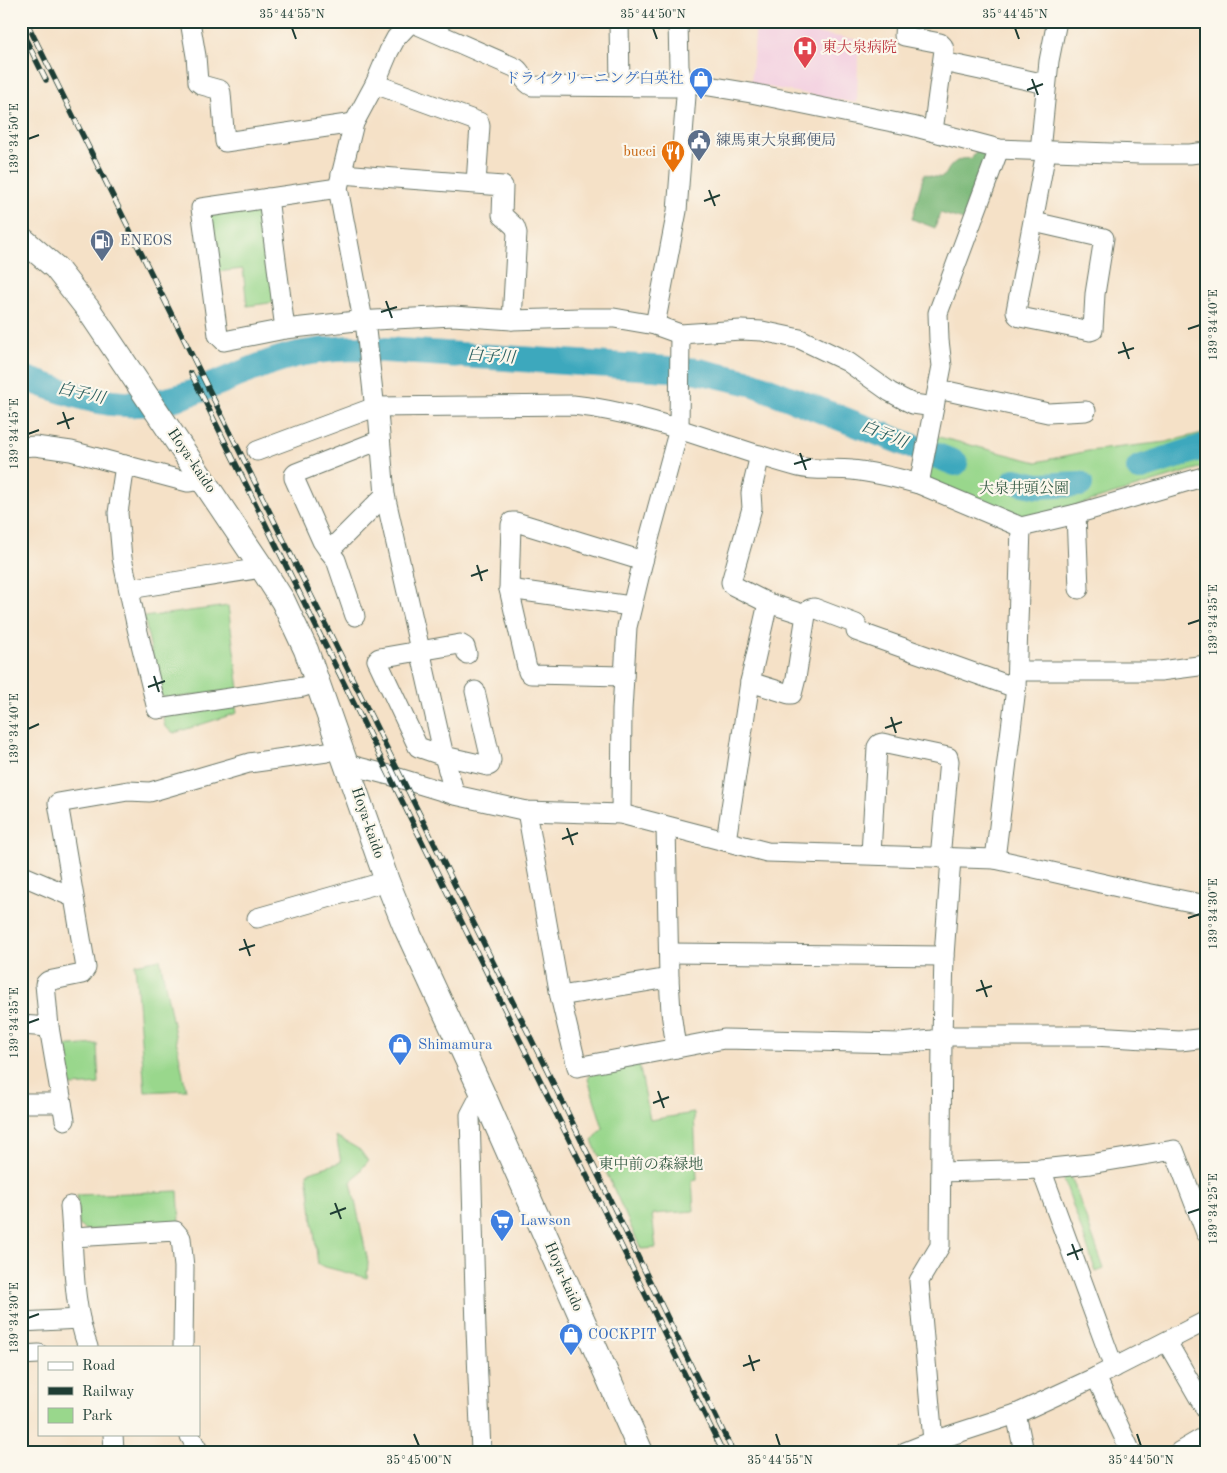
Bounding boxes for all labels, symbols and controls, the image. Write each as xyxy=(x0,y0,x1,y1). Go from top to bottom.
text: 35°44'55"N xyxy=(259,8,325,21)
text: 35°44'50"N xyxy=(620,8,686,21)
text: 35°44'45"N xyxy=(982,8,1048,21)
hospital icon: 東大泉病院 xyxy=(792,35,818,69)
place label: 東大泉病院 xyxy=(822,39,897,56)
shop icon: ドライクリーニング白英社 xyxy=(688,66,714,100)
place label: ドライクリーニング白英社 xyxy=(505,70,684,87)
text: 139°34'50"E xyxy=(8,103,21,175)
public building icon: 練馬東大泉郵便局 xyxy=(686,128,712,162)
place label: 練馬東大泉郵便局 xyxy=(716,132,836,149)
restaurant icon: bucci xyxy=(660,139,686,173)
place label: bucci xyxy=(623,145,656,160)
fuel station icon: ENEOS xyxy=(89,228,115,262)
place label: ENEOS xyxy=(120,234,172,249)
text: 139°34'40"E xyxy=(1208,289,1220,361)
water label: 白子川 xyxy=(466,345,518,367)
water label: 白子川 xyxy=(56,379,109,408)
text: 139°34'45"E xyxy=(8,398,21,470)
water label: 白子川 xyxy=(859,417,912,452)
street label: Hoya-kaido xyxy=(164,426,218,496)
park label: 大泉井頭公園 xyxy=(979,480,1069,497)
text: 139°34'35"E xyxy=(1207,584,1220,656)
text: 139°34'40"E xyxy=(9,693,21,765)
street label: Hoya-kaido xyxy=(348,785,386,861)
text: 139°34'30"E xyxy=(1208,878,1220,950)
text: 139°34'35"E xyxy=(8,987,21,1059)
shop icon: Shimamura xyxy=(387,1032,413,1066)
place label: Shimamura xyxy=(418,1038,493,1053)
park label: 東中前の森緑地 xyxy=(598,1156,704,1173)
text: 139°34'25"E xyxy=(1207,1173,1220,1245)
supermarket icon: Lawson xyxy=(489,1208,515,1242)
place label: Lawson xyxy=(520,1214,571,1229)
street label: Hoya-kaido xyxy=(541,1240,585,1314)
text: 139°34'30"E xyxy=(9,1282,21,1354)
shop icon: COCKPIT xyxy=(558,1322,584,1356)
place label: COCKPIT xyxy=(588,1328,657,1343)
legend xyxy=(38,1346,200,1436)
text: Road xyxy=(82,1359,116,1374)
text: Railway xyxy=(82,1385,135,1400)
text: Park xyxy=(82,1409,113,1424)
text: 35°45'00"N xyxy=(386,1454,452,1467)
text: 35°44'55"N xyxy=(747,1454,813,1467)
text: 35°44'50"N xyxy=(1108,1454,1174,1467)

